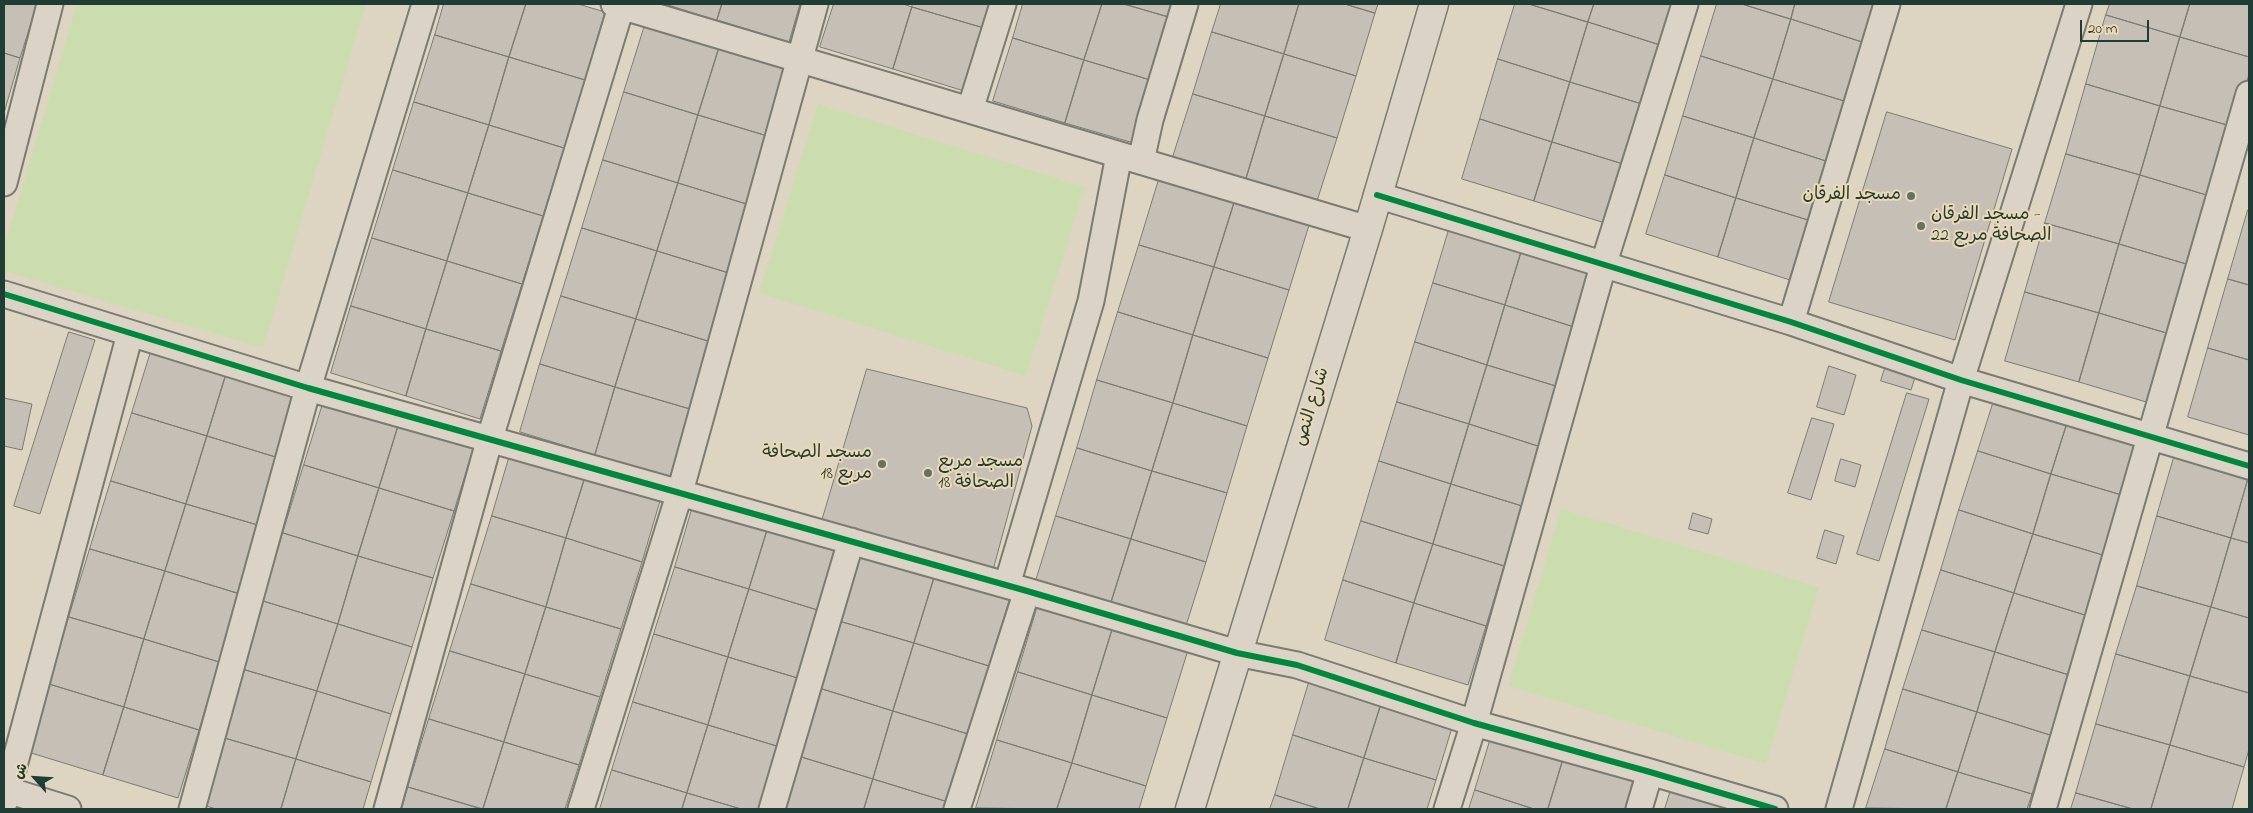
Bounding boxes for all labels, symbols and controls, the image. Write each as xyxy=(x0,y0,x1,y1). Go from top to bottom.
scale bar xyxy=(2083,10,2152,42)
text: 20 m xyxy=(2088,18,2117,40)
place label: مسجد الفرقان xyxy=(1802,185,1901,207)
marker: مسجد الفرقان xyxy=(1905,190,1917,202)
place label: مسجد الفرقان - الصحافة مربع 22 xyxy=(1931,205,2051,248)
marker: مسجد الفرقان - الصحافة مربع 22 xyxy=(1915,220,1927,232)
street label: شارع النص xyxy=(1291,365,1335,449)
place label: مسجد الصحافة مربع 18 xyxy=(762,443,872,486)
place label: مسجد مربع 18 الصحافة xyxy=(938,452,1023,494)
marker: مسجد الصحافة مربع 18 xyxy=(876,458,888,470)
marker: مسجد مربع 18 الصحافة xyxy=(922,467,934,479)
north arrow xyxy=(10,753,60,803)
text: ش xyxy=(8,760,34,783)

